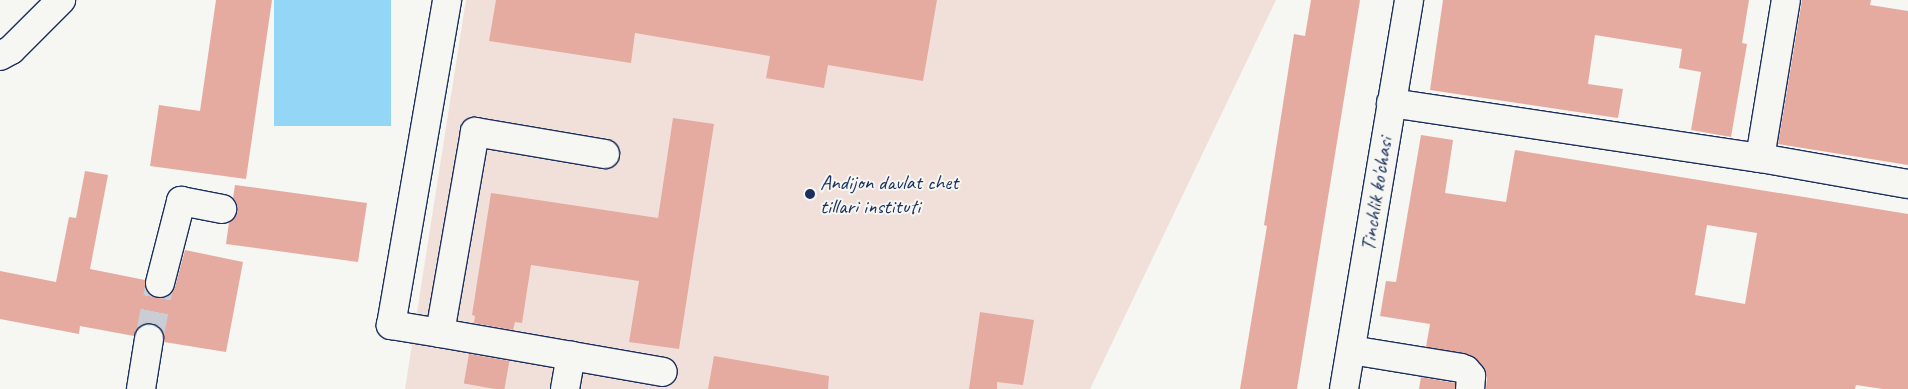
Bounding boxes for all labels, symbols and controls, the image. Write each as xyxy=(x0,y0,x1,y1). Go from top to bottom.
street label: Tinchlik ko'chasi xyxy=(1355,135,1397,253)
place label: Andijon davlat chet tillari instituti xyxy=(820,169,957,219)
marker: Andijon davlat chet tillari instituti xyxy=(804,188,816,200)

